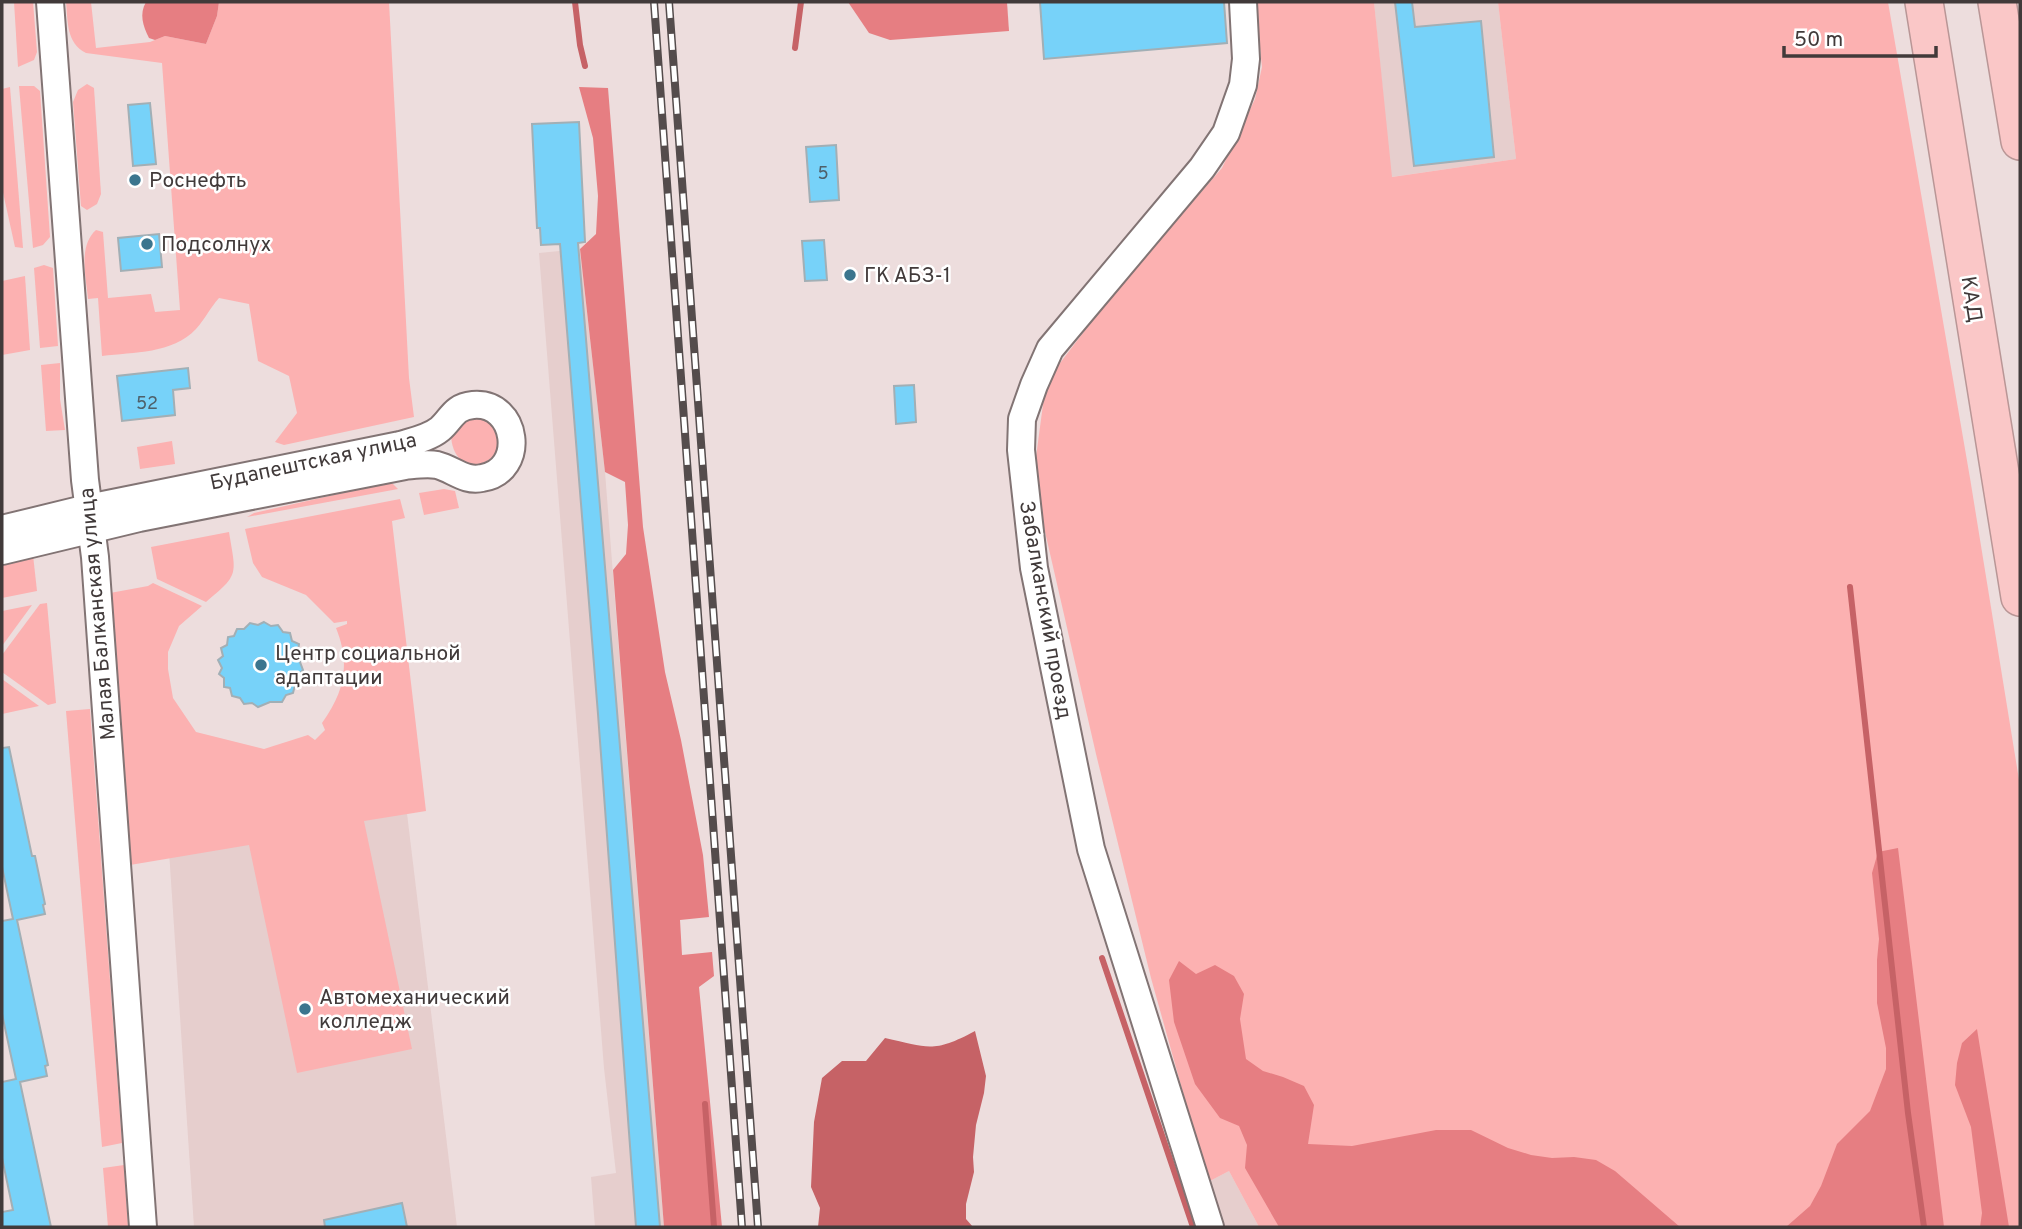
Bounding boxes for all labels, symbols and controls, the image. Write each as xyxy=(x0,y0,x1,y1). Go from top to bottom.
scale bar xyxy=(1784,14,1936,58)
text: 50 m xyxy=(1794,27,1843,54)
house number: 5 xyxy=(817,163,829,186)
place label: Роснефть xyxy=(149,168,247,195)
marker: Роснефть xyxy=(127,172,143,188)
place label: Подсолнух xyxy=(161,232,272,259)
marker: Подсолнух xyxy=(139,236,155,252)
place label: ГК АБЗ-1 xyxy=(864,263,951,290)
marker: ГК АБЗ-1 xyxy=(842,267,858,283)
street label: КАД xyxy=(1954,274,1987,324)
house number: 52 xyxy=(136,393,158,416)
street label: Будапештская улица xyxy=(207,427,419,498)
street label: Малая Балканская улица xyxy=(74,487,123,741)
street label: Забалканский проезд xyxy=(1012,499,1077,722)
place label: Центр социальной адаптации xyxy=(275,641,461,692)
marker: Центр социальной адаптации xyxy=(253,657,269,673)
place label: Автомеханический колледж xyxy=(319,985,510,1036)
marker: Автомеханический колледж xyxy=(297,1001,313,1017)

